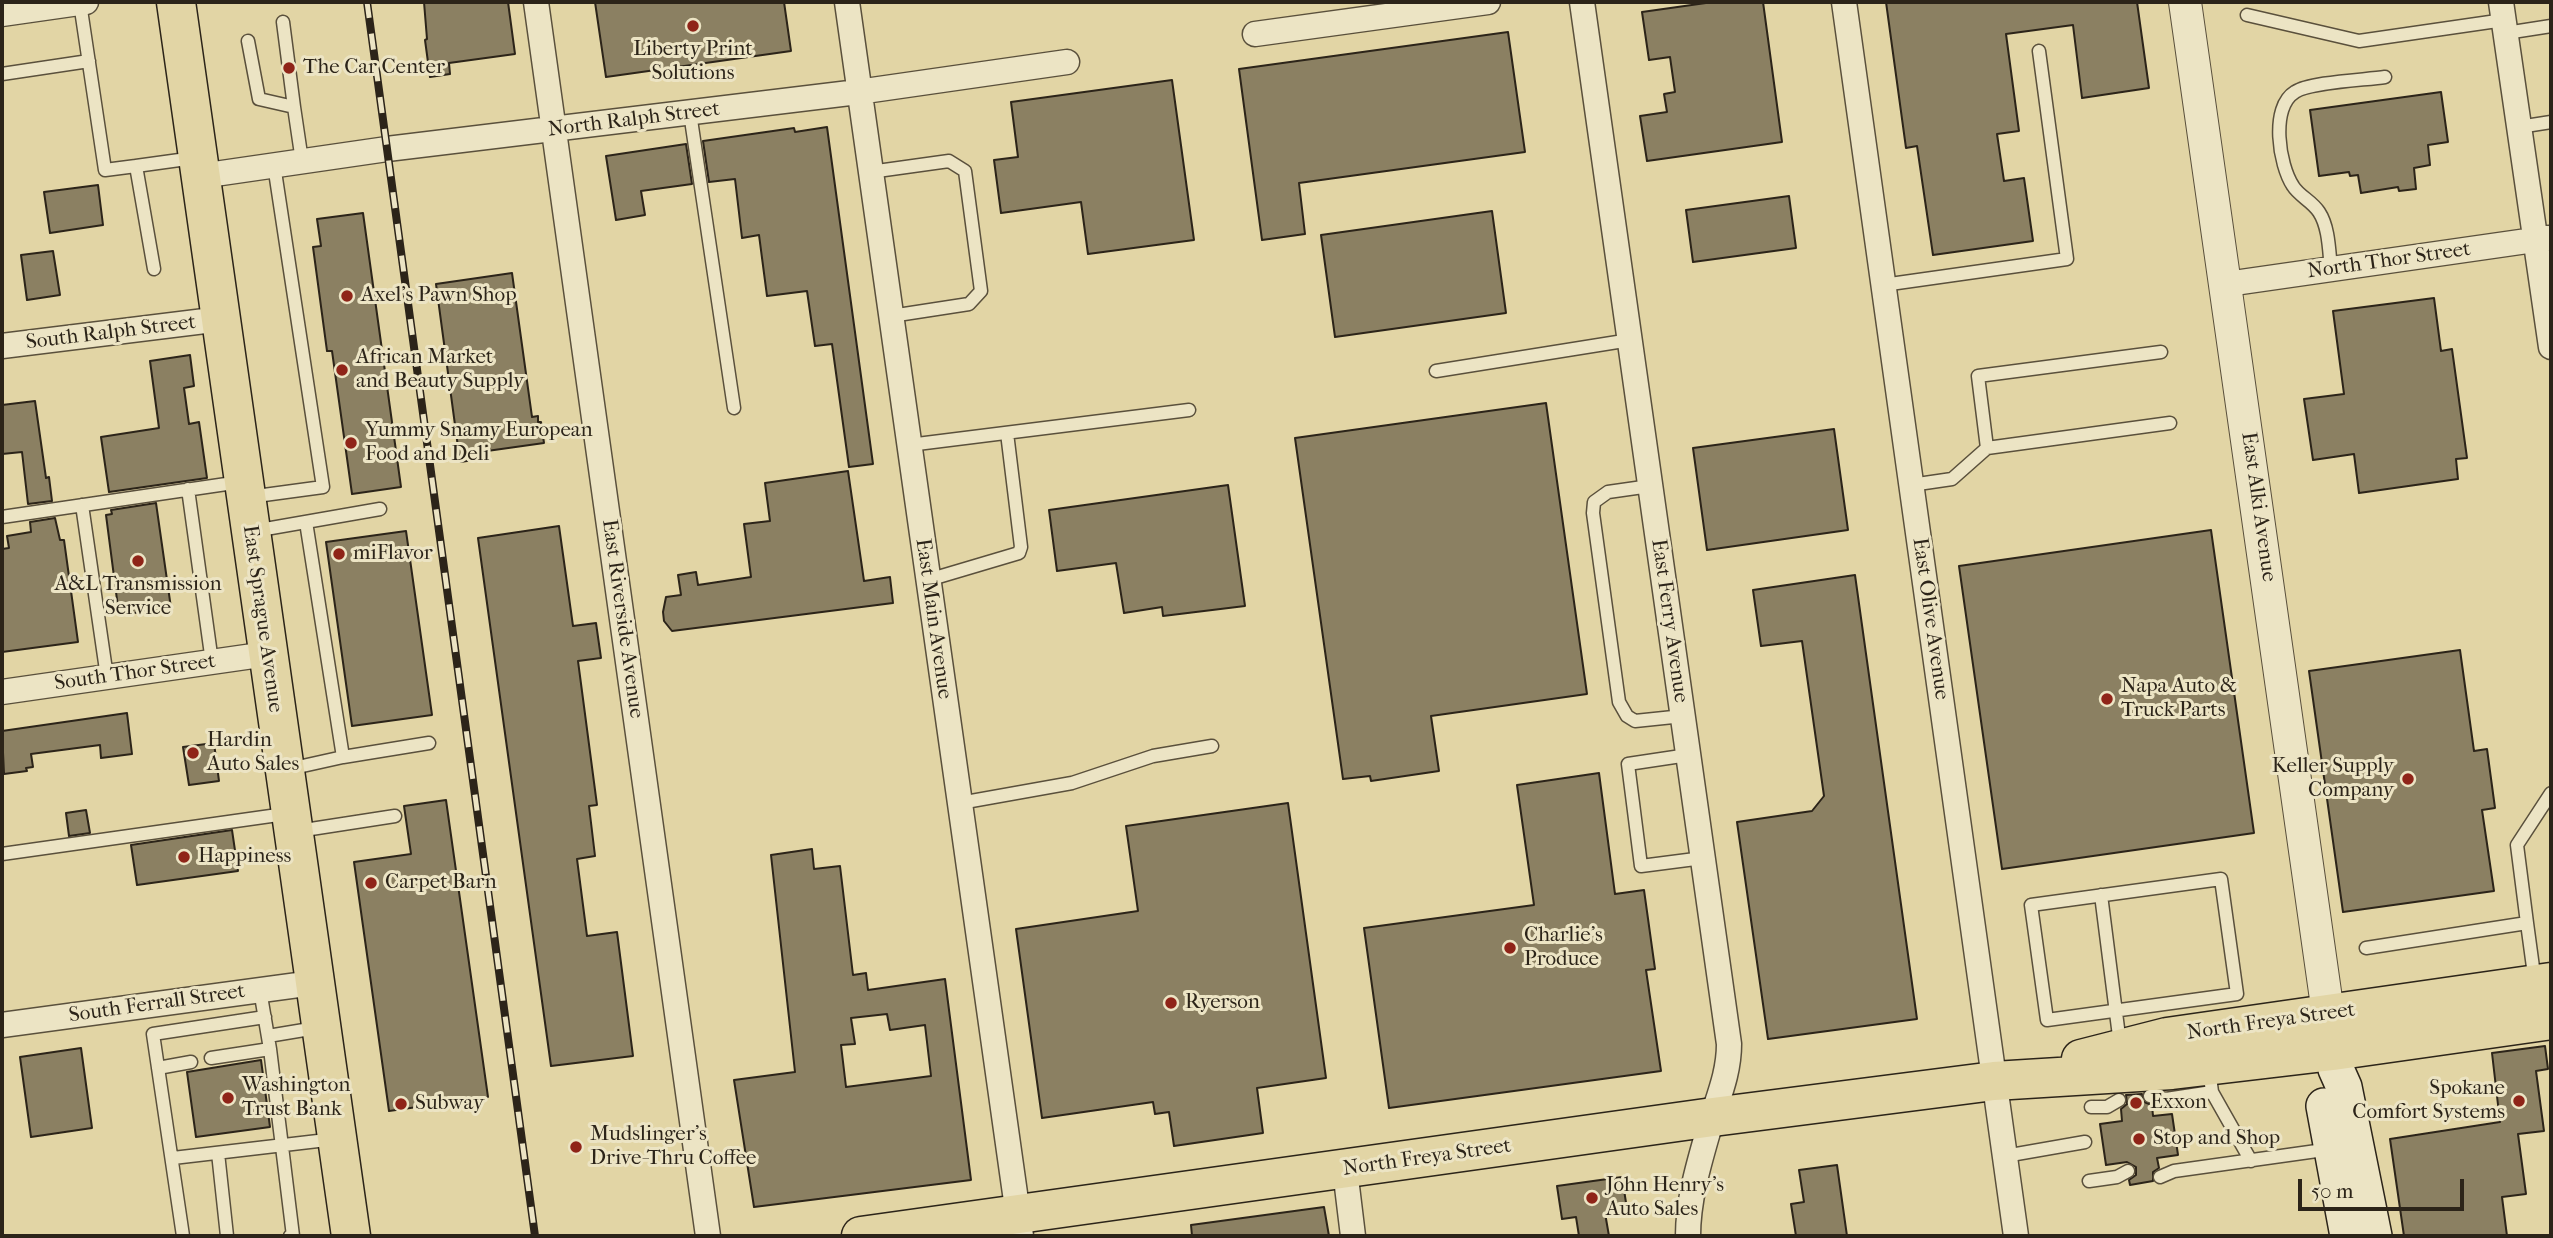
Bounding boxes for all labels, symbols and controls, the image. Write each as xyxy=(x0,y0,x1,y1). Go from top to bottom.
marker: Liberty Print Solutions xyxy=(685,18,701,34)
place label: Liberty Print Solutions xyxy=(633,37,753,87)
place label: The Car Center xyxy=(303,55,445,81)
marker: The Car Center xyxy=(281,60,297,76)
street label: North Ralph Street xyxy=(547,97,721,143)
street label: North Thor Street xyxy=(2306,237,2472,285)
place label: Axel's Pawn Shop xyxy=(361,283,517,309)
marker: Axel's Pawn Shop xyxy=(339,288,355,304)
street label: South Ralph Street xyxy=(25,310,197,356)
place label: African Market and Beauty Supply xyxy=(356,345,524,395)
marker: African Market and Beauty Supply xyxy=(334,362,350,378)
place label: Yummy Snamy European Food and Deli xyxy=(365,418,593,468)
street label: East Alki Avenue xyxy=(2235,430,2281,584)
marker: Yummy Snamy European Food and Deli xyxy=(343,435,359,451)
street label: East Riverside Avenue xyxy=(596,518,648,720)
street label: East Sprague Avenue xyxy=(236,524,288,714)
street label: East Olive Avenue xyxy=(1906,536,1954,702)
street label: East Main Avenue xyxy=(909,537,957,701)
street label: East Ferry Avenue xyxy=(1645,537,1693,705)
place label: miFlavor xyxy=(353,541,433,567)
marker: miFlavor xyxy=(331,546,347,562)
marker: A&L Transmission Service xyxy=(130,553,146,569)
place label: A&L Transmission Service xyxy=(54,572,222,622)
street label: South Thor Street xyxy=(53,649,217,697)
place label: Napa Auto & Truck Parts xyxy=(2121,674,2237,724)
marker: Napa Auto & Truck Parts xyxy=(2099,691,2115,707)
place label: Hardin Auto Sales xyxy=(207,728,299,778)
marker: Hardin Auto Sales xyxy=(185,745,201,761)
place label: Keller Supply Company xyxy=(2272,754,2394,804)
marker: Keller Supply Company xyxy=(2400,771,2416,787)
place label: Happiness xyxy=(198,844,291,870)
marker: Happiness xyxy=(176,849,192,865)
place label: Carpet Barn xyxy=(385,870,497,896)
marker: Carpet Barn xyxy=(363,875,379,891)
place label: Charlie's Produce xyxy=(1524,923,1603,973)
marker: Charlie's Produce xyxy=(1502,940,1518,956)
street label: South Ferrall Street xyxy=(67,979,247,1029)
place label: Ryerson xyxy=(1185,990,1260,1016)
marker: Ryerson xyxy=(1163,995,1179,1011)
street label: North Freya Street xyxy=(2185,998,2357,1046)
place label: Washington Trust Bank xyxy=(242,1073,350,1123)
place label: Spokane Comfort Systems xyxy=(2352,1076,2505,1126)
marker: Washington Trust Bank xyxy=(220,1090,236,1106)
place label: Exxon xyxy=(2150,1090,2207,1116)
place label: Subway xyxy=(415,1091,484,1117)
marker: Spokane Comfort Systems xyxy=(2511,1093,2527,1109)
marker: Exxon xyxy=(2128,1095,2144,1111)
marker: Subway xyxy=(393,1096,409,1112)
place label: Mudslinger's Drive-Thru Coffee xyxy=(590,1122,756,1172)
place label: Stop and Shop xyxy=(2153,1126,2280,1152)
marker: Stop and Shop xyxy=(2131,1131,2147,1147)
street label: North Freya Street xyxy=(1341,1134,1513,1182)
marker: Mudslinger's Drive-Thru Coffee xyxy=(568,1139,584,1155)
scale bar xyxy=(2301,1164,2467,1208)
place label: John Henry's Auto Sales xyxy=(1606,1173,1724,1223)
text: 50 m xyxy=(2311,1179,2354,1203)
marker: John Henry's Auto Sales xyxy=(1584,1190,1600,1206)

